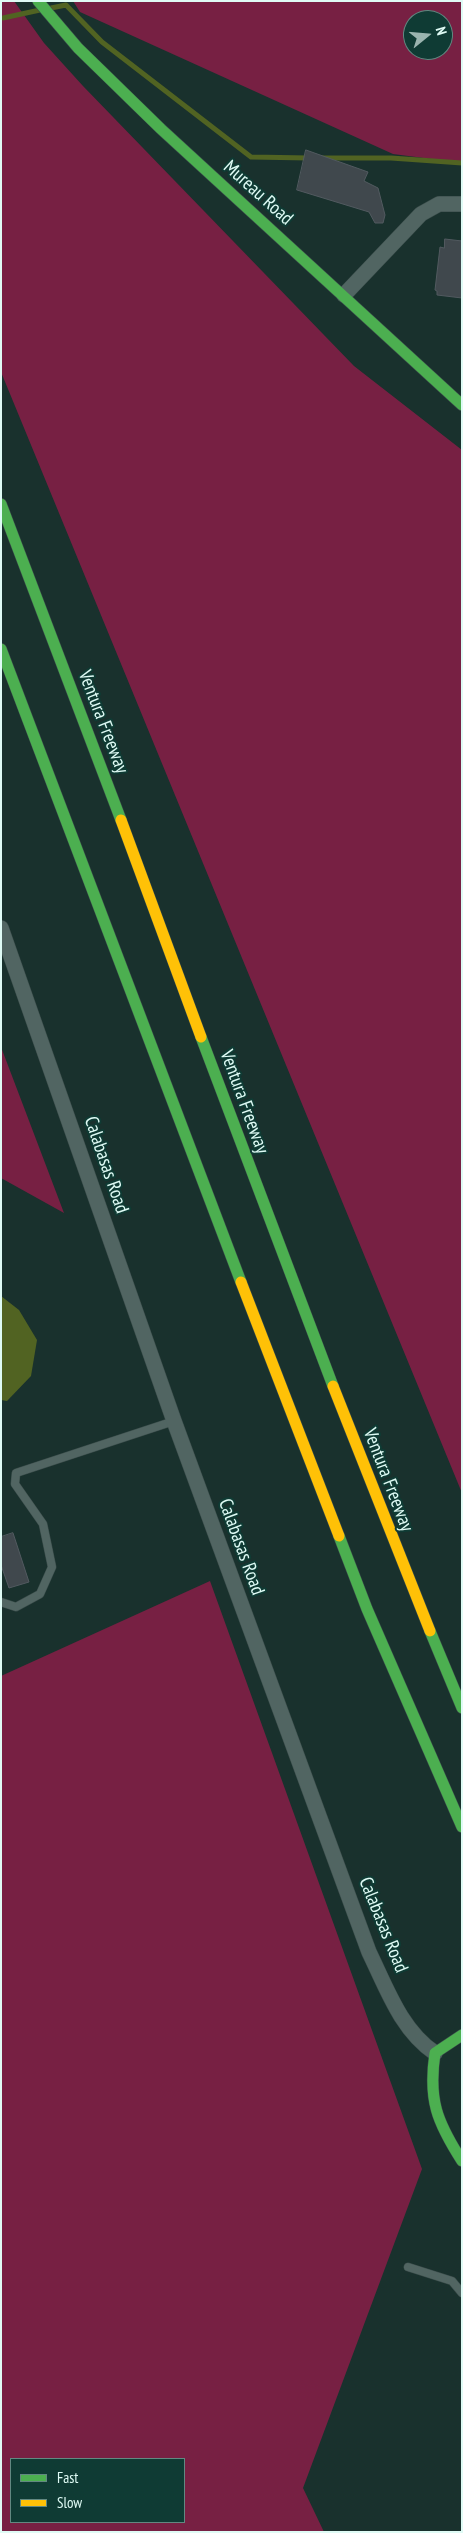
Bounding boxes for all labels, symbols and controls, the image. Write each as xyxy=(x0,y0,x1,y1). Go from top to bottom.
north arrow xyxy=(403,10,453,60)
text: N xyxy=(432,25,451,37)
street label: Mureau Road xyxy=(219,156,297,230)
street label: Ventura Freeway xyxy=(73,667,133,777)
street label: Ventura Freeway xyxy=(215,1047,273,1157)
street label: Calabasas Road xyxy=(79,1114,133,1216)
street label: Ventura Freeway xyxy=(358,1425,418,1535)
street label: Calabasas Road xyxy=(213,1496,269,1598)
street label: Calabasas Road xyxy=(354,1874,412,1976)
legend xyxy=(10,2458,185,2523)
text: Fast xyxy=(57,2468,78,2487)
text: Slow xyxy=(57,2493,82,2512)

